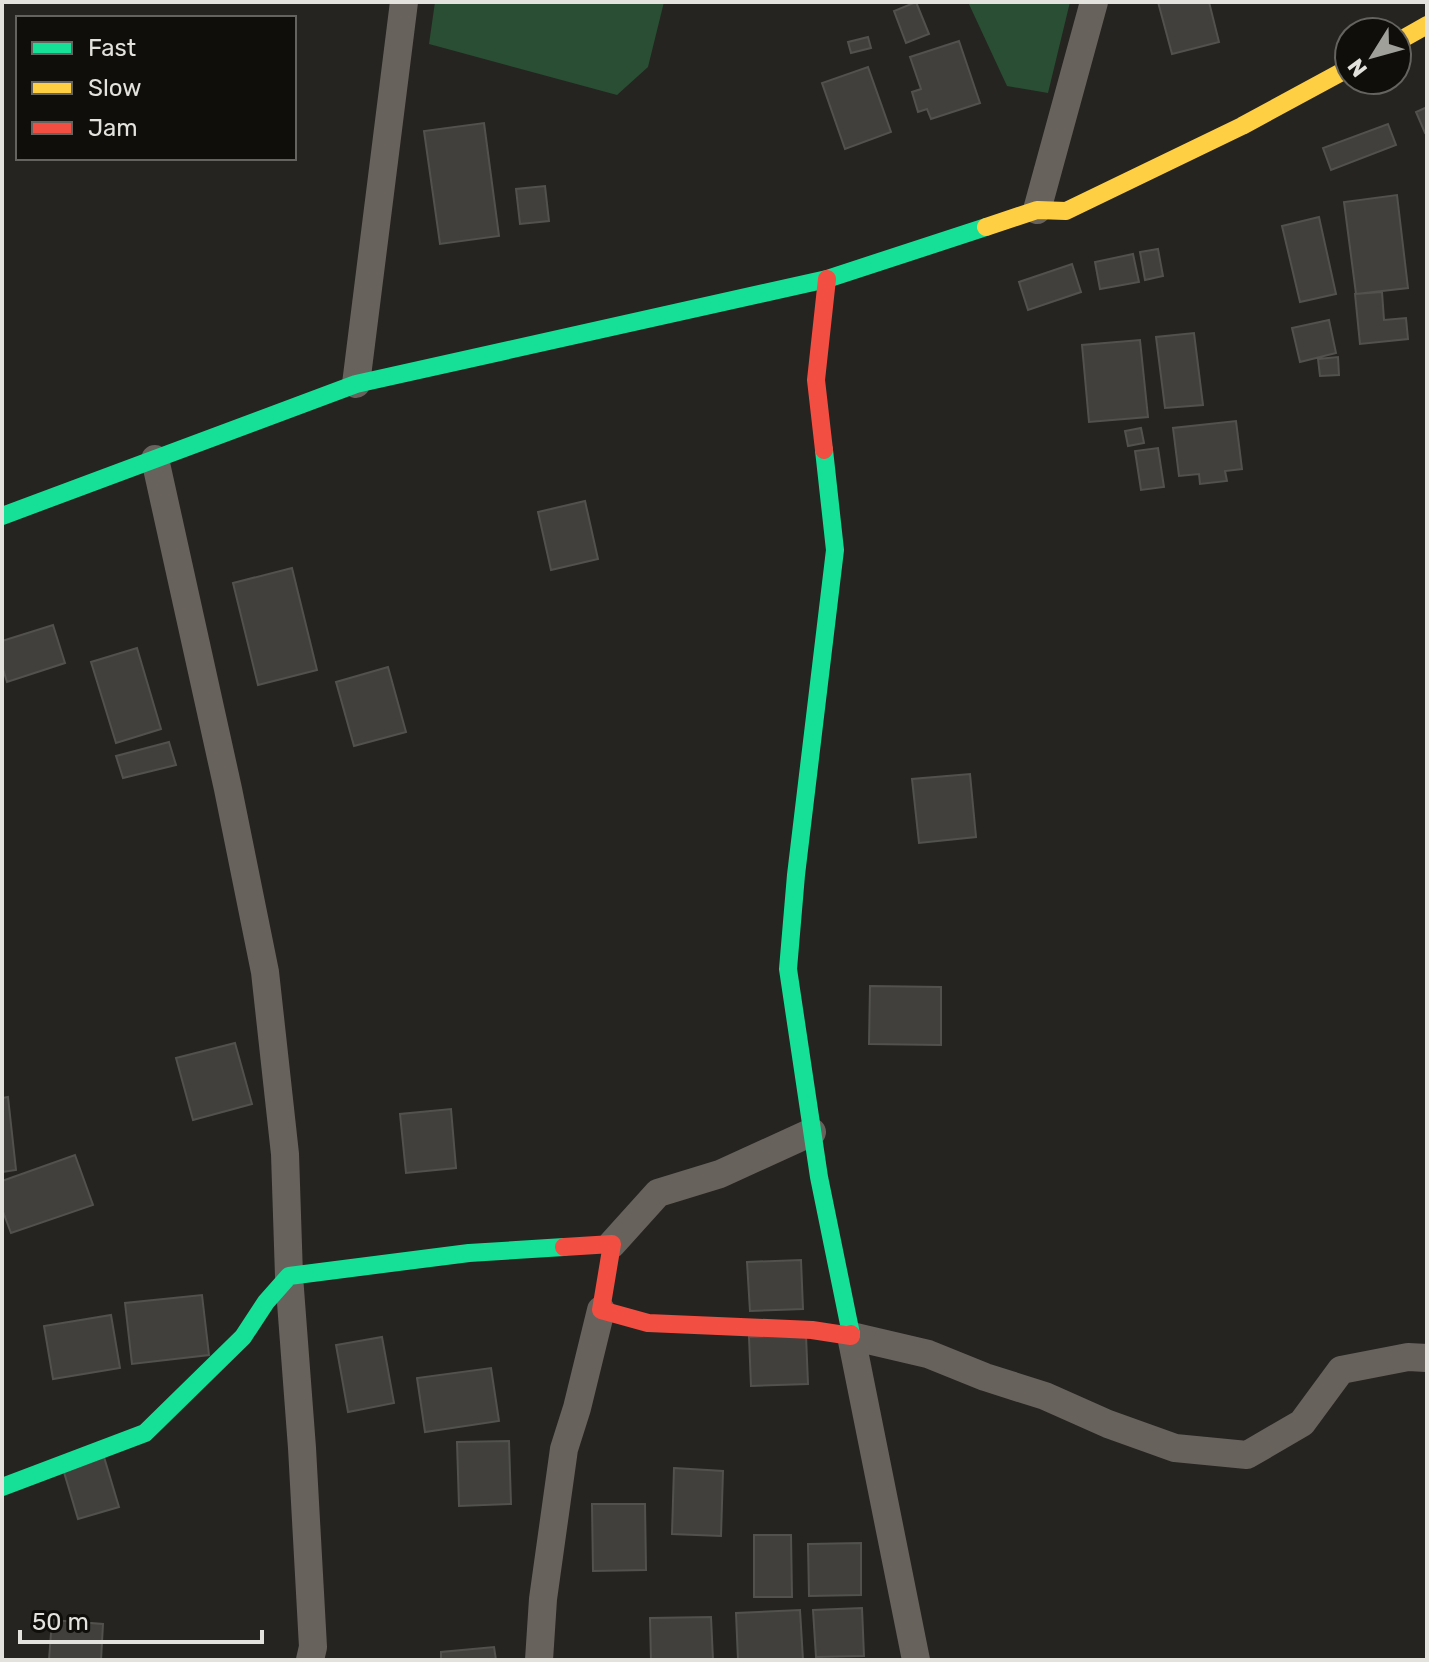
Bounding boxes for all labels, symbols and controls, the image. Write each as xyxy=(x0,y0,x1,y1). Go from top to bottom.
legend xyxy=(16,16,296,160)
north arrow xyxy=(1333,16,1413,96)
text: Fast xyxy=(88,34,136,62)
text: N xyxy=(1342,53,1373,82)
text: Slow xyxy=(88,74,141,102)
text: Jam xyxy=(88,114,138,142)
scale bar xyxy=(20,1594,262,1644)
text: 50 m xyxy=(32,1608,89,1636)

